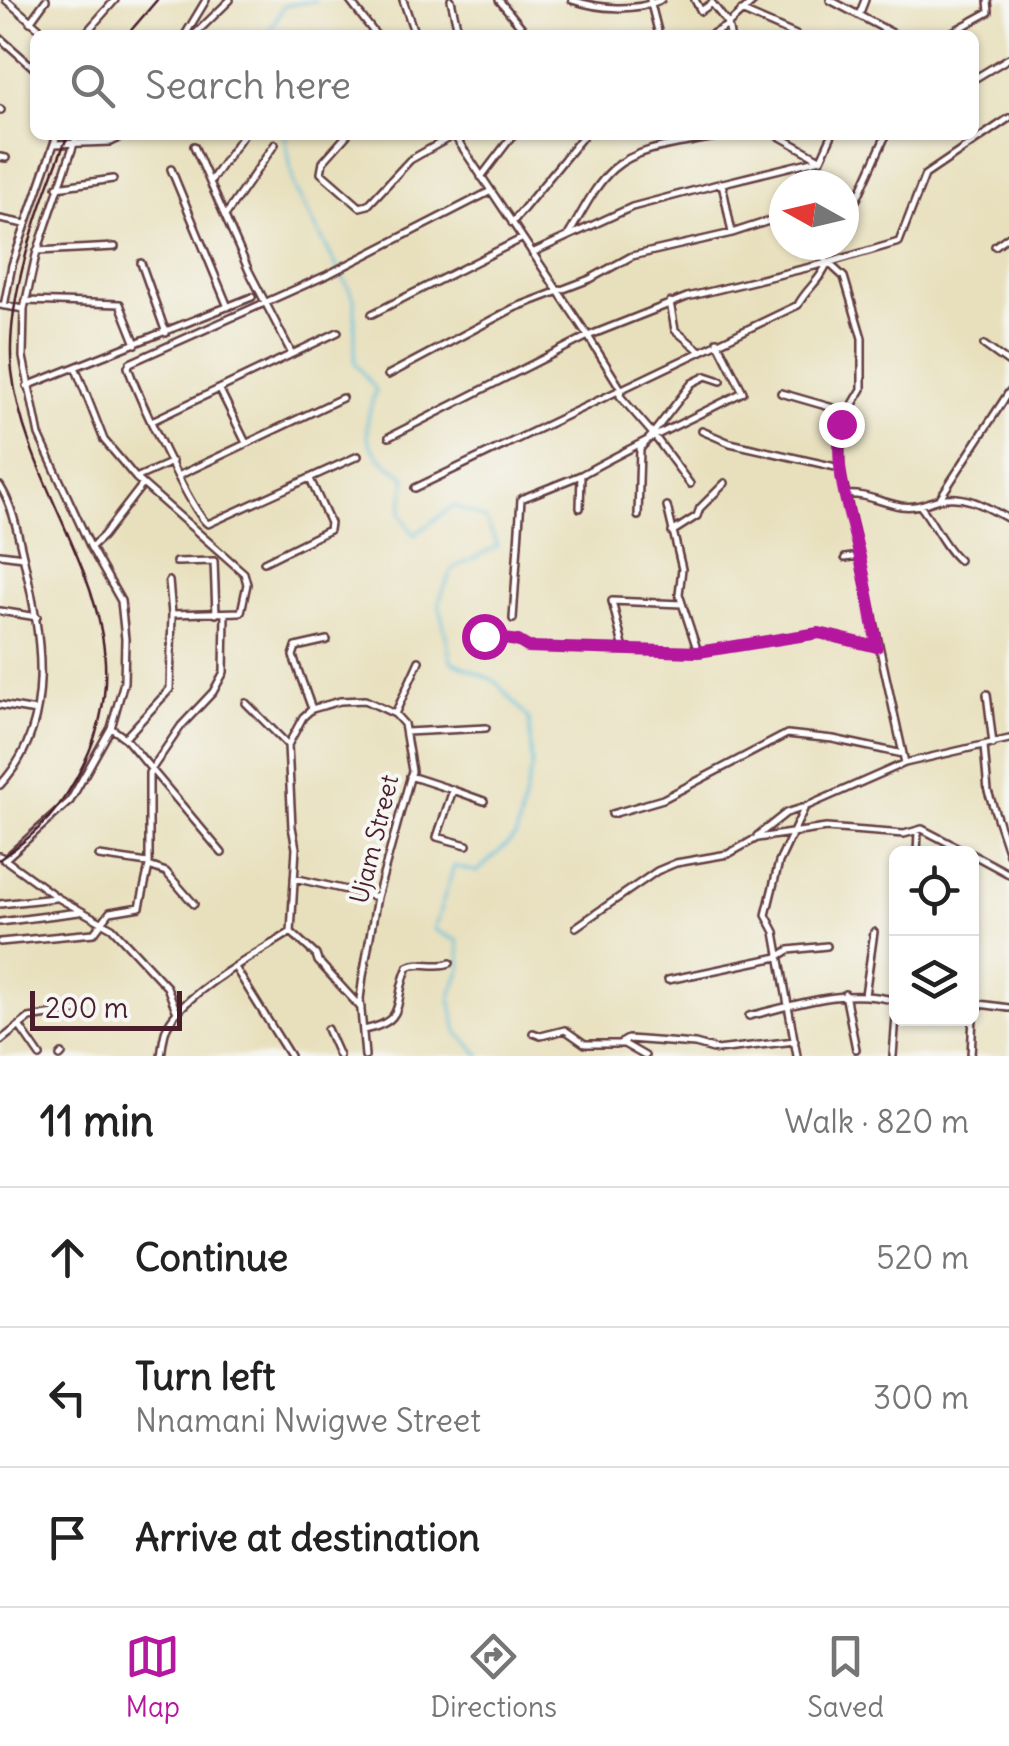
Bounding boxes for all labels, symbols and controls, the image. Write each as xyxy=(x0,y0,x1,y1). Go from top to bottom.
search box xyxy=(30,30,979,140)
icon: search xyxy=(65,58,120,113)
text: Search here xyxy=(145,62,351,109)
north arrow xyxy=(769,170,859,260)
route end xyxy=(819,402,865,448)
route start xyxy=(462,614,508,660)
street label: Ujam Street xyxy=(343,771,405,907)
map controls xyxy=(889,846,979,1026)
button: locate xyxy=(889,846,979,936)
button: layers xyxy=(889,936,979,1026)
scale bar xyxy=(30,986,182,1030)
text: 200 m xyxy=(45,990,128,1026)
text: 11 min xyxy=(40,1095,154,1147)
text: Walk · 820 m xyxy=(784,1101,969,1142)
icon: ahead xyxy=(40,1230,95,1285)
text: Continue xyxy=(135,1234,288,1281)
text: 520 m xyxy=(876,1237,969,1278)
text: Turn left xyxy=(135,1353,275,1400)
icon: left xyxy=(40,1370,95,1425)
text: 300 m xyxy=(873,1377,969,1418)
text: Nnamani Nwigwe Street xyxy=(135,1400,481,1441)
icon: arrive xyxy=(40,1510,95,1565)
text: Arrive at destination xyxy=(135,1514,480,1561)
tab: Map xyxy=(125,1629,180,1725)
tab: Directions xyxy=(430,1629,557,1725)
tab: Saved xyxy=(807,1629,884,1725)

